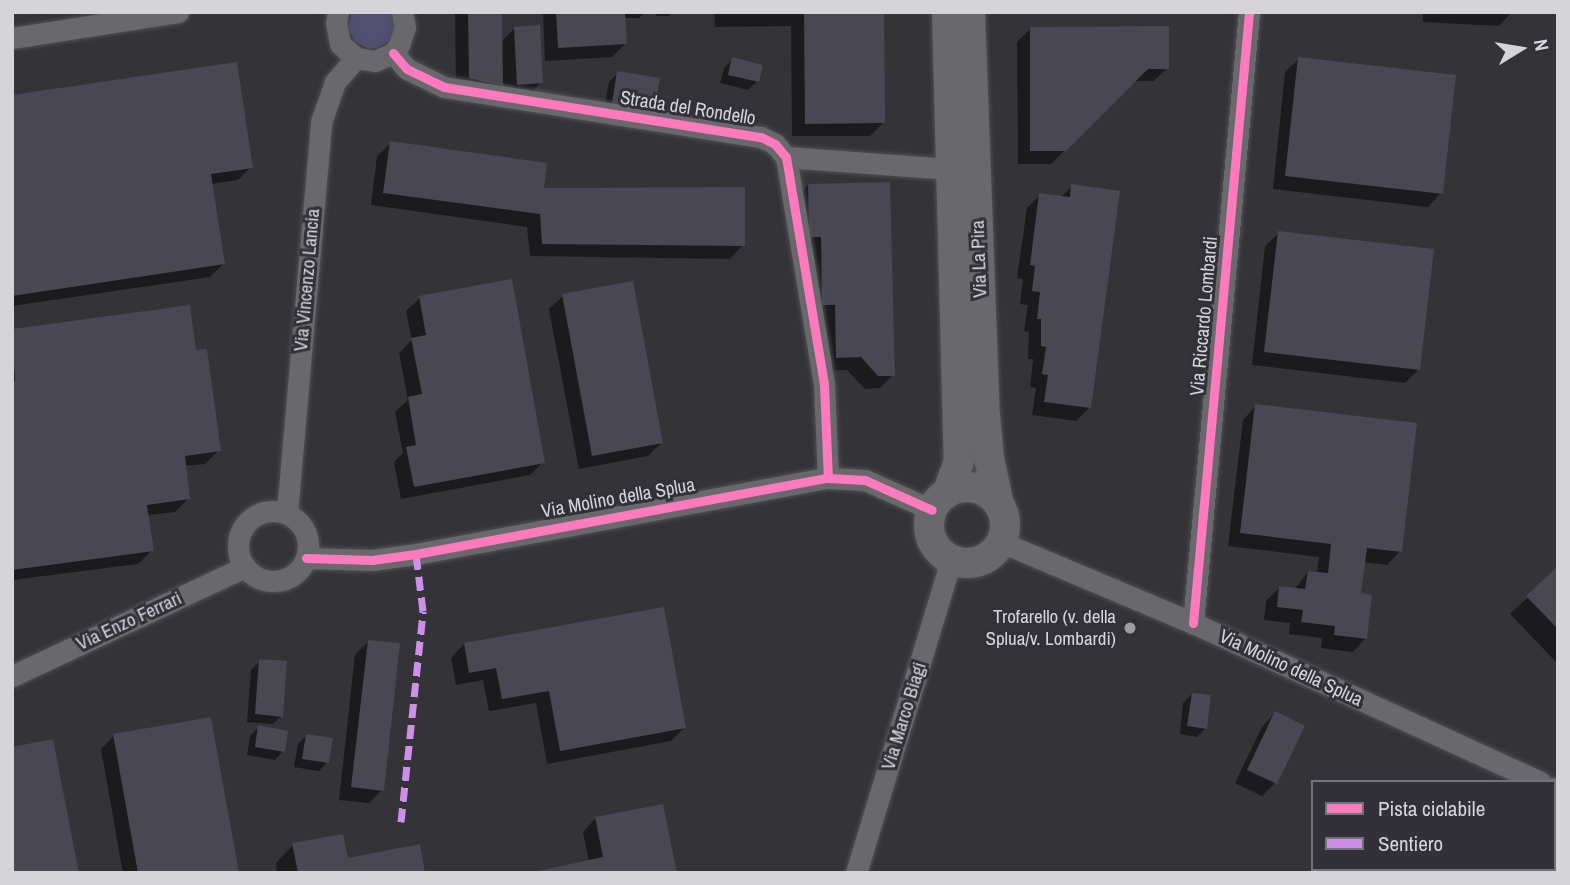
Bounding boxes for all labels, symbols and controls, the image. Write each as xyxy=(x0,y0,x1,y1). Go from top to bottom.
north arrow xyxy=(1486,14,1556,84)
text: N xyxy=(1528,37,1555,53)
street label: Strada del Rondello xyxy=(619,86,757,130)
street label: Via Vincenzo Lancia xyxy=(289,208,325,352)
street label: Via La Pira xyxy=(966,220,992,298)
street label: Via Riccardo Lombardi xyxy=(1186,235,1222,397)
street label: Via Molino della Splua xyxy=(539,473,697,523)
street label: Via Enzo Ferrari xyxy=(73,587,185,655)
place label: Trofarello (v. della Splua/v. Lombardi) xyxy=(986,606,1116,650)
marker: Trofarello (v. della Splua/v. Lombardi) xyxy=(1122,620,1138,636)
street label: Via Molino della Splua xyxy=(1216,625,1366,711)
street label: Via Marco Biagi xyxy=(877,659,931,773)
legend xyxy=(1311,780,1556,871)
text: Pista ciclabile xyxy=(1378,794,1485,823)
text: Sentiero xyxy=(1378,829,1443,858)

